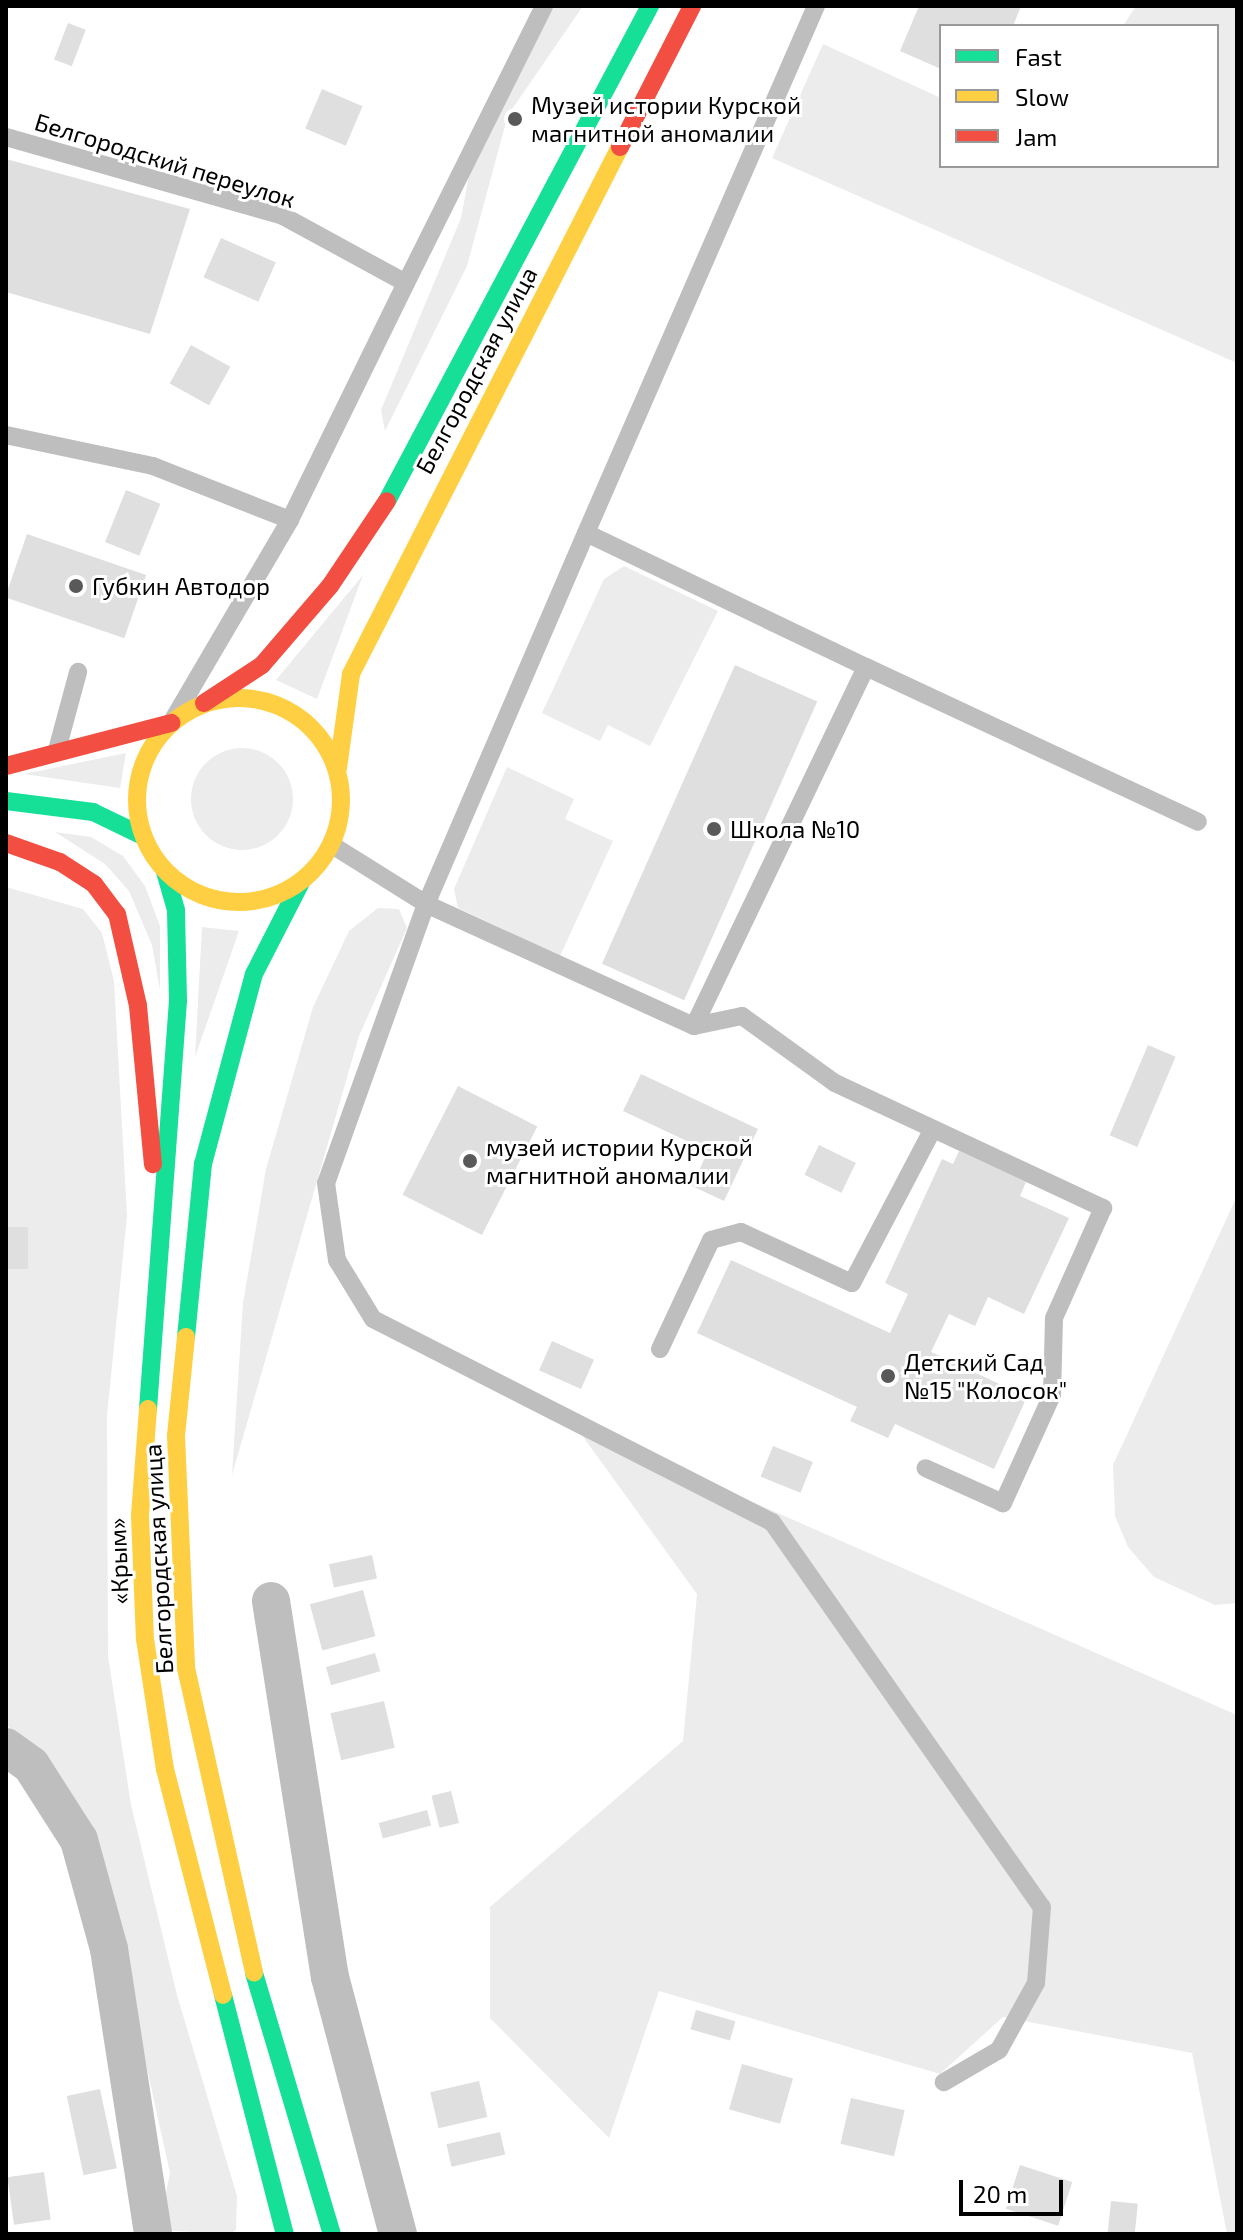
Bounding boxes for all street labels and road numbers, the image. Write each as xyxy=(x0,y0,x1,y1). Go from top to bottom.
street label: Белгородский переулок xyxy=(31,107,299,213)
street label: Белгородская улица xyxy=(409,262,543,478)
street label: Белгородская улица xyxy=(138,1443,178,1675)
street label: «Крым» xyxy=(102,1517,134,1605)

